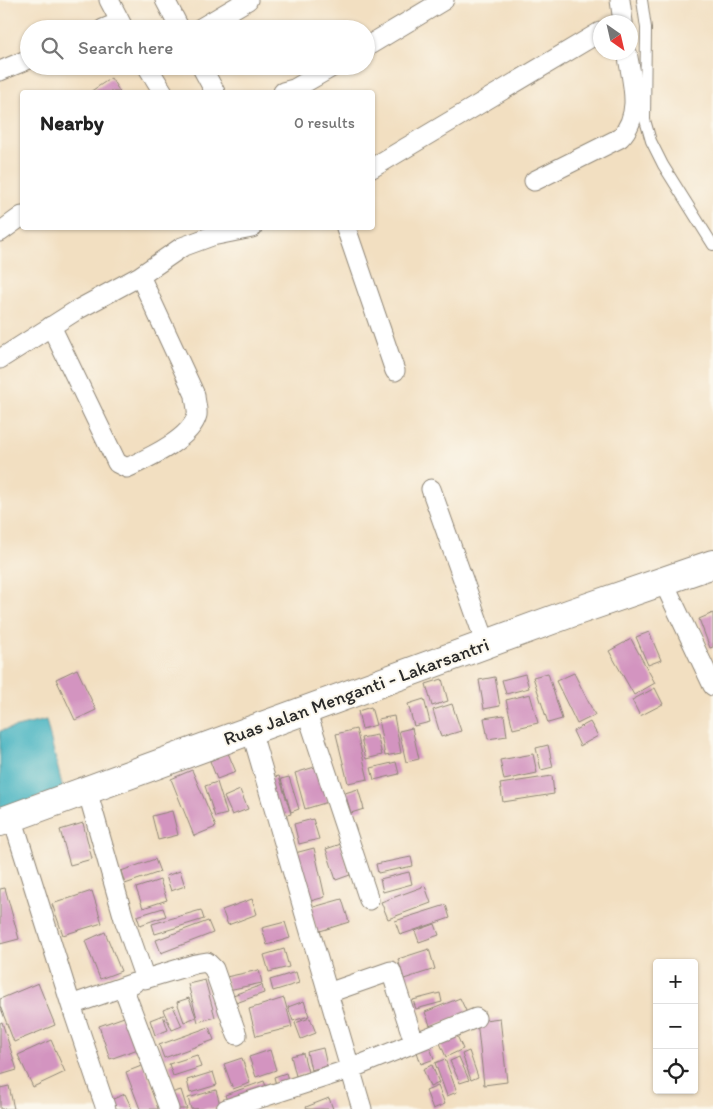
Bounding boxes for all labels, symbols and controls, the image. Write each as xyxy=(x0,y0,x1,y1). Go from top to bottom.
north arrow xyxy=(593,15,638,60)
search box xyxy=(20,20,375,75)
icon: search xyxy=(38,34,66,62)
text: Search here xyxy=(78,36,173,59)
text: Nearby xyxy=(40,110,104,135)
text: 0 results xyxy=(294,113,355,132)
street label: Ruas Jalan Menganti - Lakarsantri xyxy=(220,633,492,750)
map controls xyxy=(653,959,698,1094)
button: + xyxy=(653,959,698,1004)
button: − xyxy=(653,1004,698,1049)
button: locate xyxy=(653,1049,698,1094)

